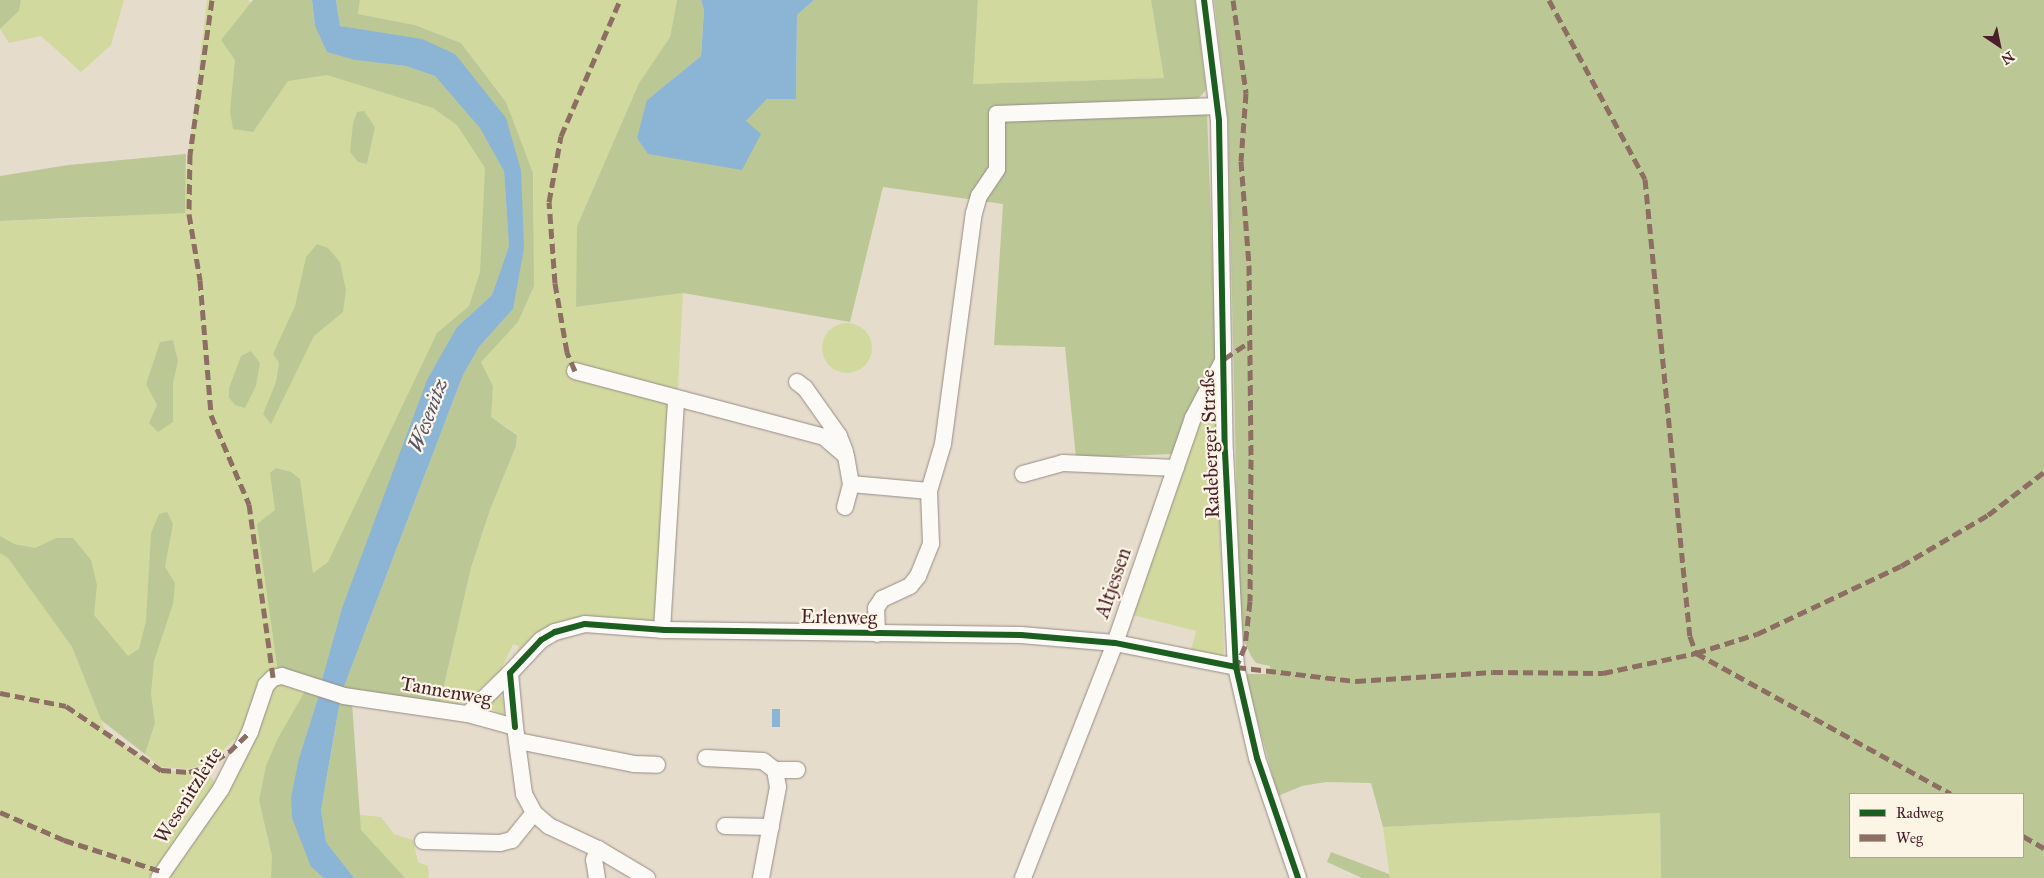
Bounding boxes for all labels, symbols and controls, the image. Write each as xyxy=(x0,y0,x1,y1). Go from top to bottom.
north arrow xyxy=(1974,20,2024,70)
text: N xyxy=(1998,47,2017,68)
street label: Radeberger Straße xyxy=(1195,369,1225,519)
water label: Wesenitz xyxy=(402,375,454,455)
street label: Altjessen xyxy=(1090,545,1136,621)
street label: Erlenweg xyxy=(801,604,877,630)
street label: Tannenweg xyxy=(399,671,493,711)
street label: Wesenitzleite xyxy=(149,742,227,848)
legend xyxy=(1849,793,2024,858)
text: Radweg xyxy=(1896,804,1943,822)
text: Weg xyxy=(1896,829,1923,847)

